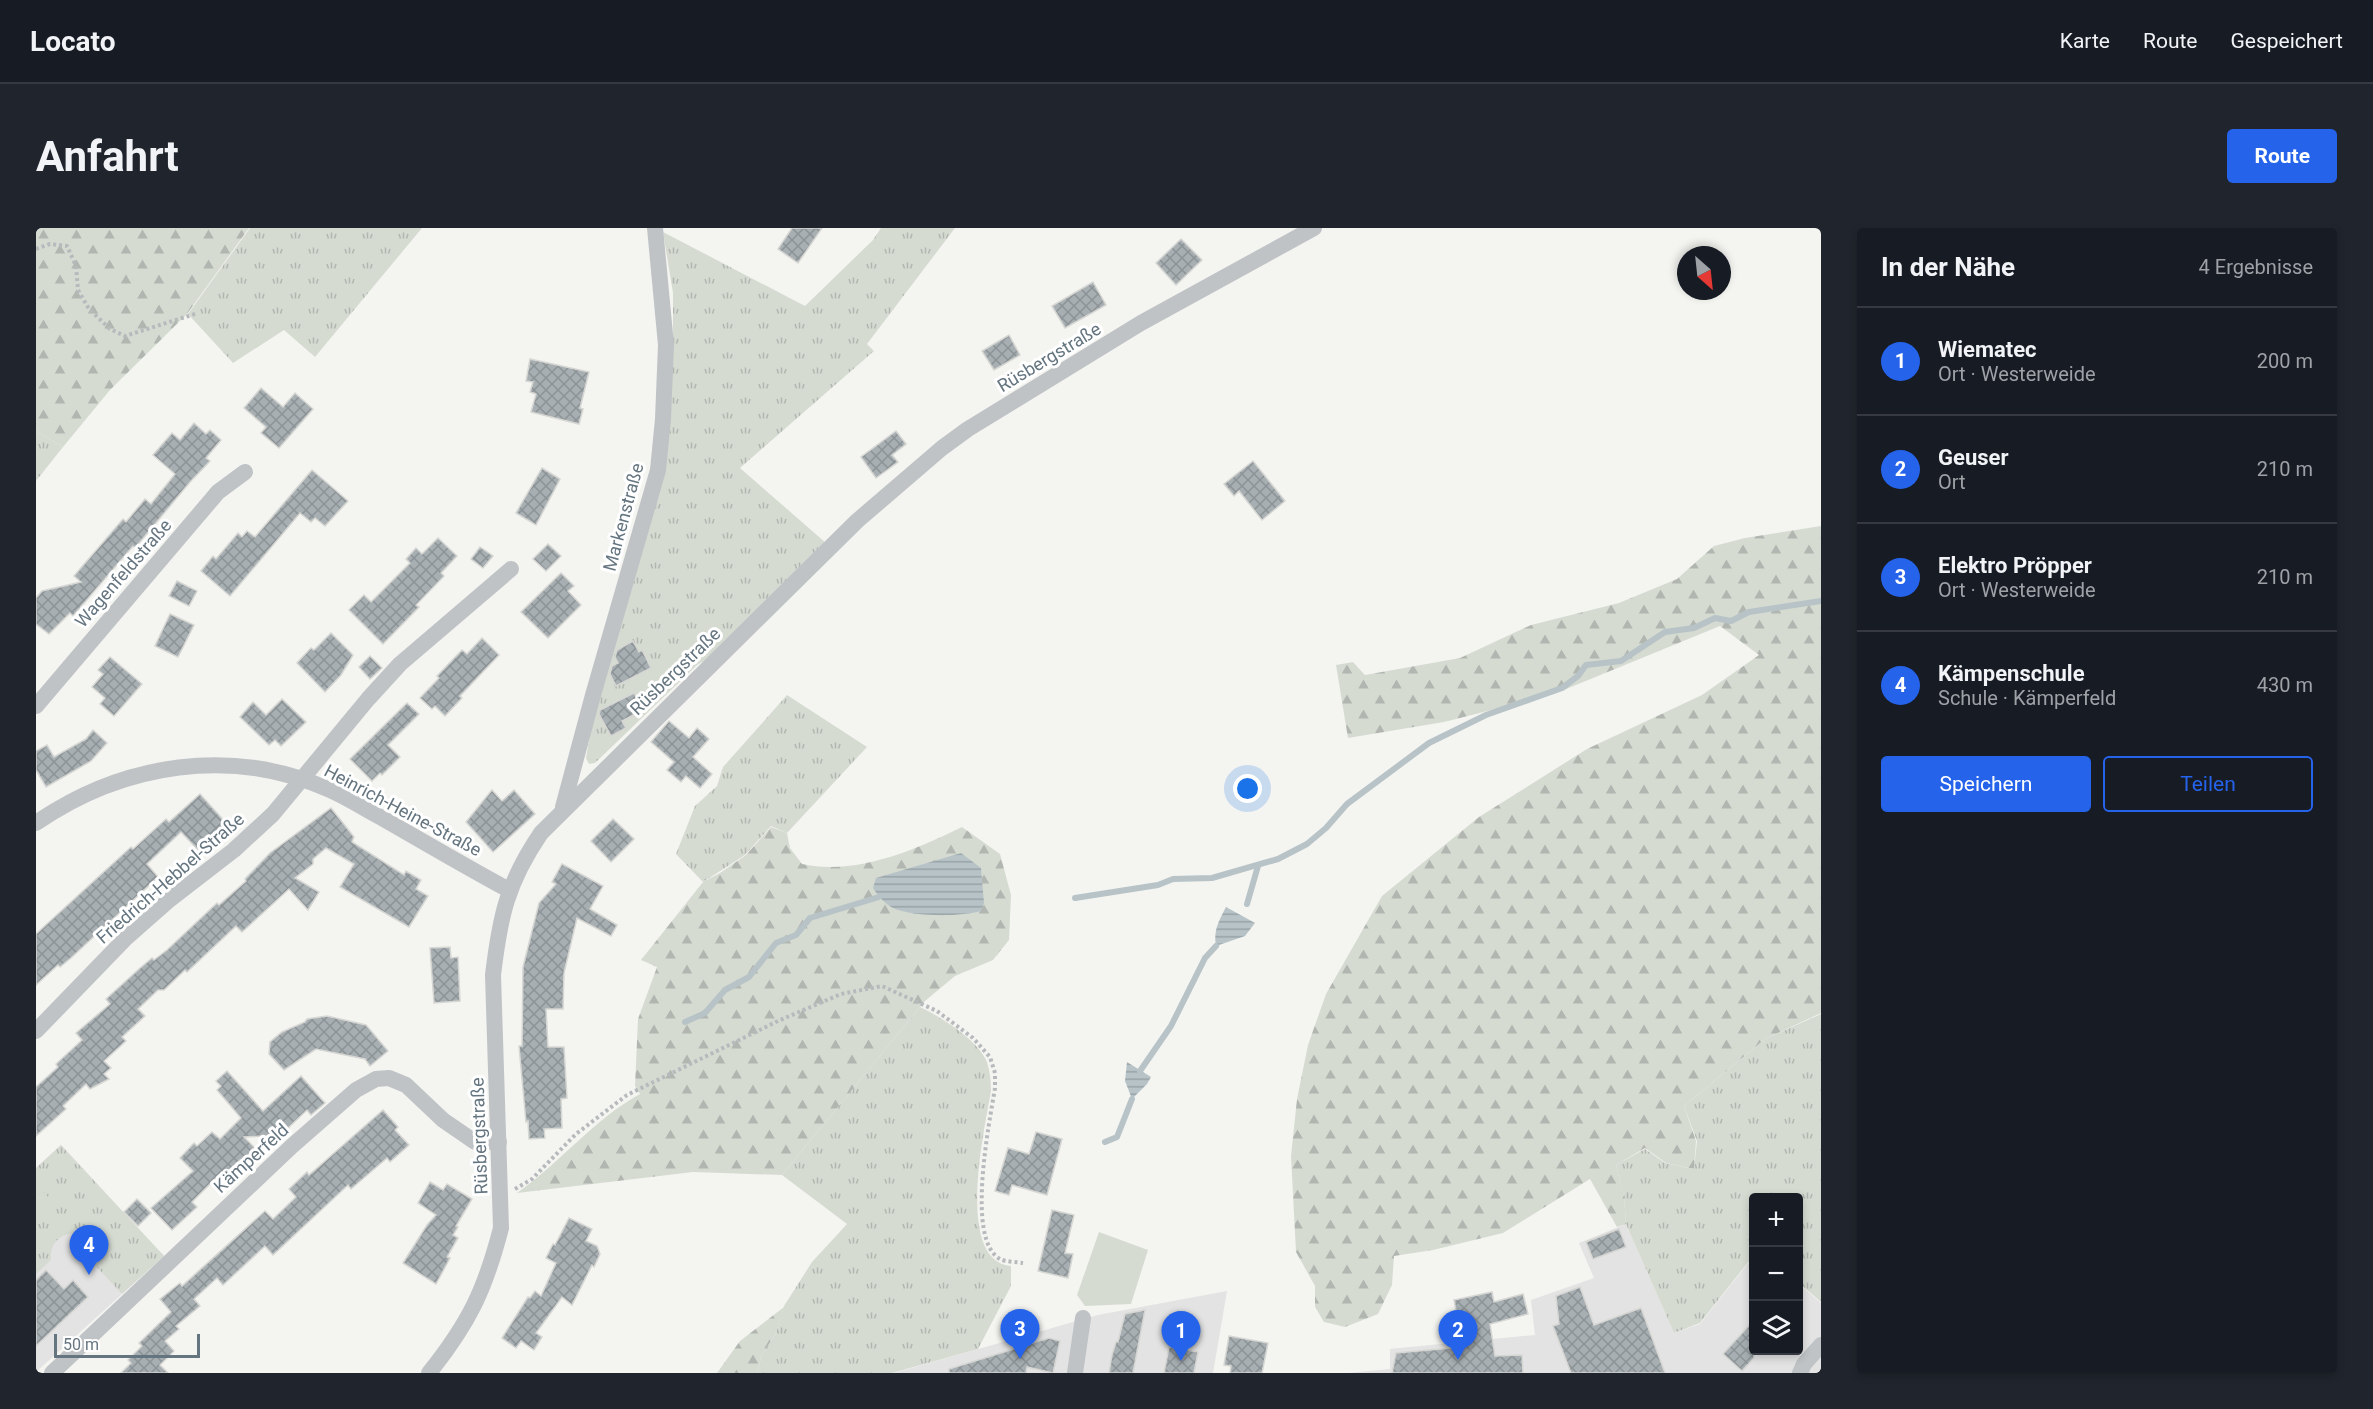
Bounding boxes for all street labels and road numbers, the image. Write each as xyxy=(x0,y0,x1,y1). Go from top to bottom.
street label: Rüsbergstraße xyxy=(993,318,1105,396)
street label: Markenstraße xyxy=(598,461,648,573)
street label: Wagenfeldstraße xyxy=(70,515,176,631)
street label: Rüsbergstraße xyxy=(626,623,724,719)
street label: Heinrich-Heine-Straße xyxy=(321,760,485,860)
street label: Friedrich-Hebbel-Straße xyxy=(92,808,248,948)
street label: Rüsbergstraße xyxy=(466,1077,492,1195)
street label: Kämperfeld xyxy=(209,1119,293,1197)

